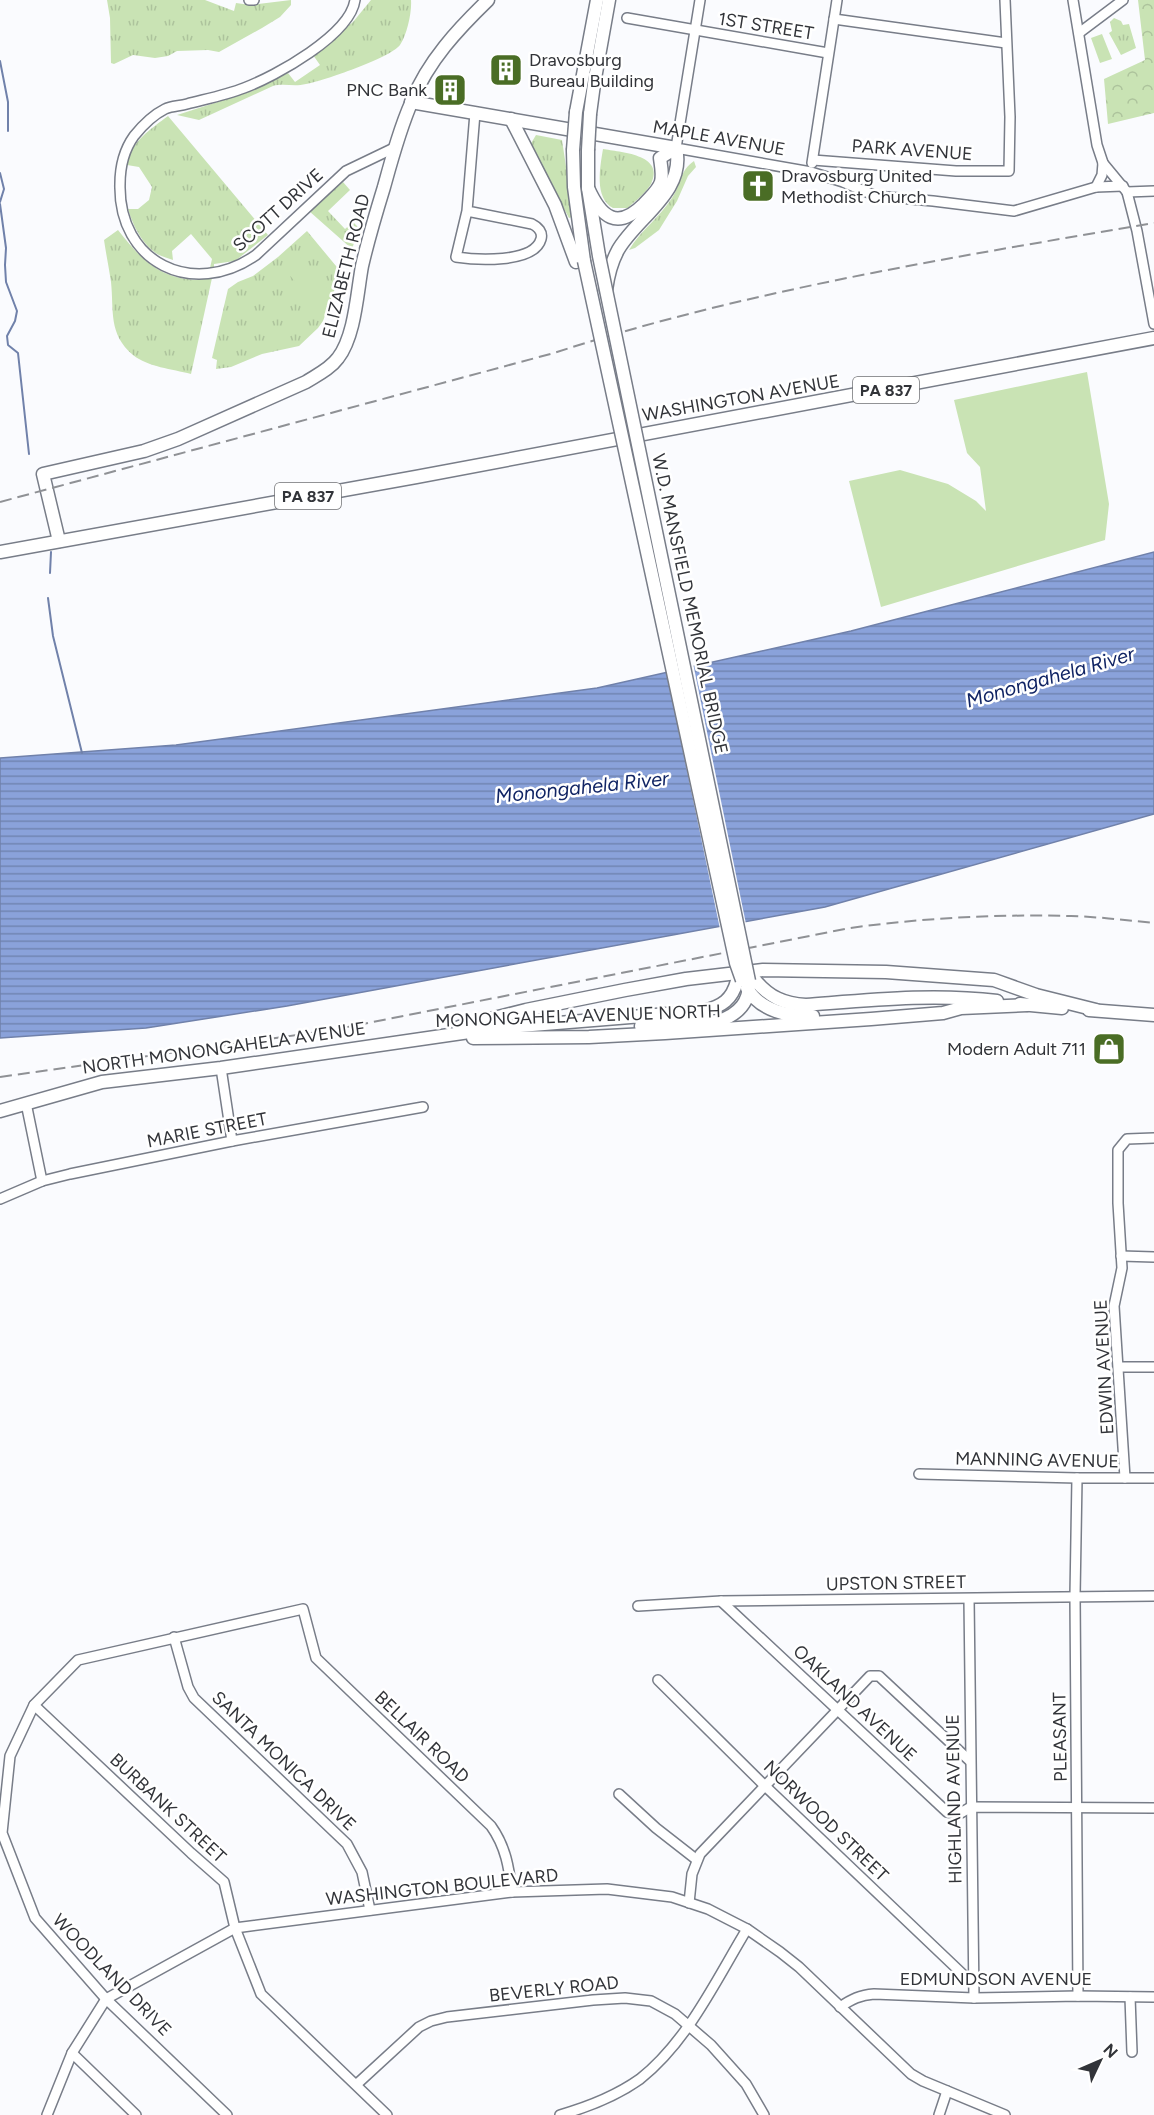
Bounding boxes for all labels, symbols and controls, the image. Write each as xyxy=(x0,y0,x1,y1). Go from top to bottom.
street label: 1ST STREET xyxy=(717,8,815,44)
place label: Dravosburg Bureau Building xyxy=(529,49,654,92)
building icon: Dravosburg Bureau Building xyxy=(488,52,524,88)
building icon: PNC Bank xyxy=(432,72,468,108)
place label: PNC Bank xyxy=(346,79,427,101)
street label: MAPLE AVENUE xyxy=(651,116,787,160)
street label: PARK AVENUE xyxy=(851,135,973,165)
street label: SCOTT DRIVE xyxy=(228,164,328,256)
place label: Dravosburg United Methodist Church xyxy=(781,165,932,208)
church icon: Dravosburg United Methodist Church xyxy=(740,168,776,204)
street label: ELIZABETH ROAD xyxy=(317,192,375,340)
street label: WASHINGTON AVENUE xyxy=(641,370,841,426)
road number: PA 837 xyxy=(853,377,919,403)
street label: W.D. MANSFIELD MEMORIAL BRIDGE xyxy=(647,452,733,756)
road number: PA 837 xyxy=(275,483,341,509)
water label: Monongahela River xyxy=(963,641,1138,713)
water label: Monongahela River xyxy=(494,766,671,808)
street label: MONONGAHELA AVENUE NORTH xyxy=(435,1000,721,1032)
street label: NORTH MONONGAHELA AVENUE xyxy=(81,1017,367,1079)
shop icon: Modern Adult 711 xyxy=(1091,1031,1127,1067)
place label: Modern Adult 711 xyxy=(947,1038,1086,1060)
street label: MARIE STREET xyxy=(145,1108,269,1152)
street label: EDWIN AVENUE xyxy=(1089,1299,1119,1435)
street label: MANNING AVENUE xyxy=(955,1448,1119,1472)
street label: UPSTON STREET xyxy=(826,1571,966,1595)
street label: OAKLAND AVENUE xyxy=(789,1640,921,1766)
street label: SANTA MONICA DRIVE xyxy=(207,1686,361,1836)
street label: BELLAIR ROAD xyxy=(370,1686,474,1788)
street label: PLEASANT xyxy=(1048,1692,1072,1782)
street label: HIGHLAND AVENUE xyxy=(942,1714,966,1884)
street label: BURBANK STREET xyxy=(105,1748,231,1868)
street label: NORWOOD STREET xyxy=(759,1756,893,1886)
street label: WASHINGTON BOULEVARD xyxy=(325,1864,559,1910)
street label: WOODLAND DRIVE xyxy=(48,1909,176,2041)
street label: EDMUNDSON AVENUE xyxy=(900,1968,1092,1990)
street label: BEVERLY ROAD xyxy=(488,1971,620,2007)
north arrow xyxy=(1070,2031,1130,2091)
text: N xyxy=(1099,2040,1122,2062)

